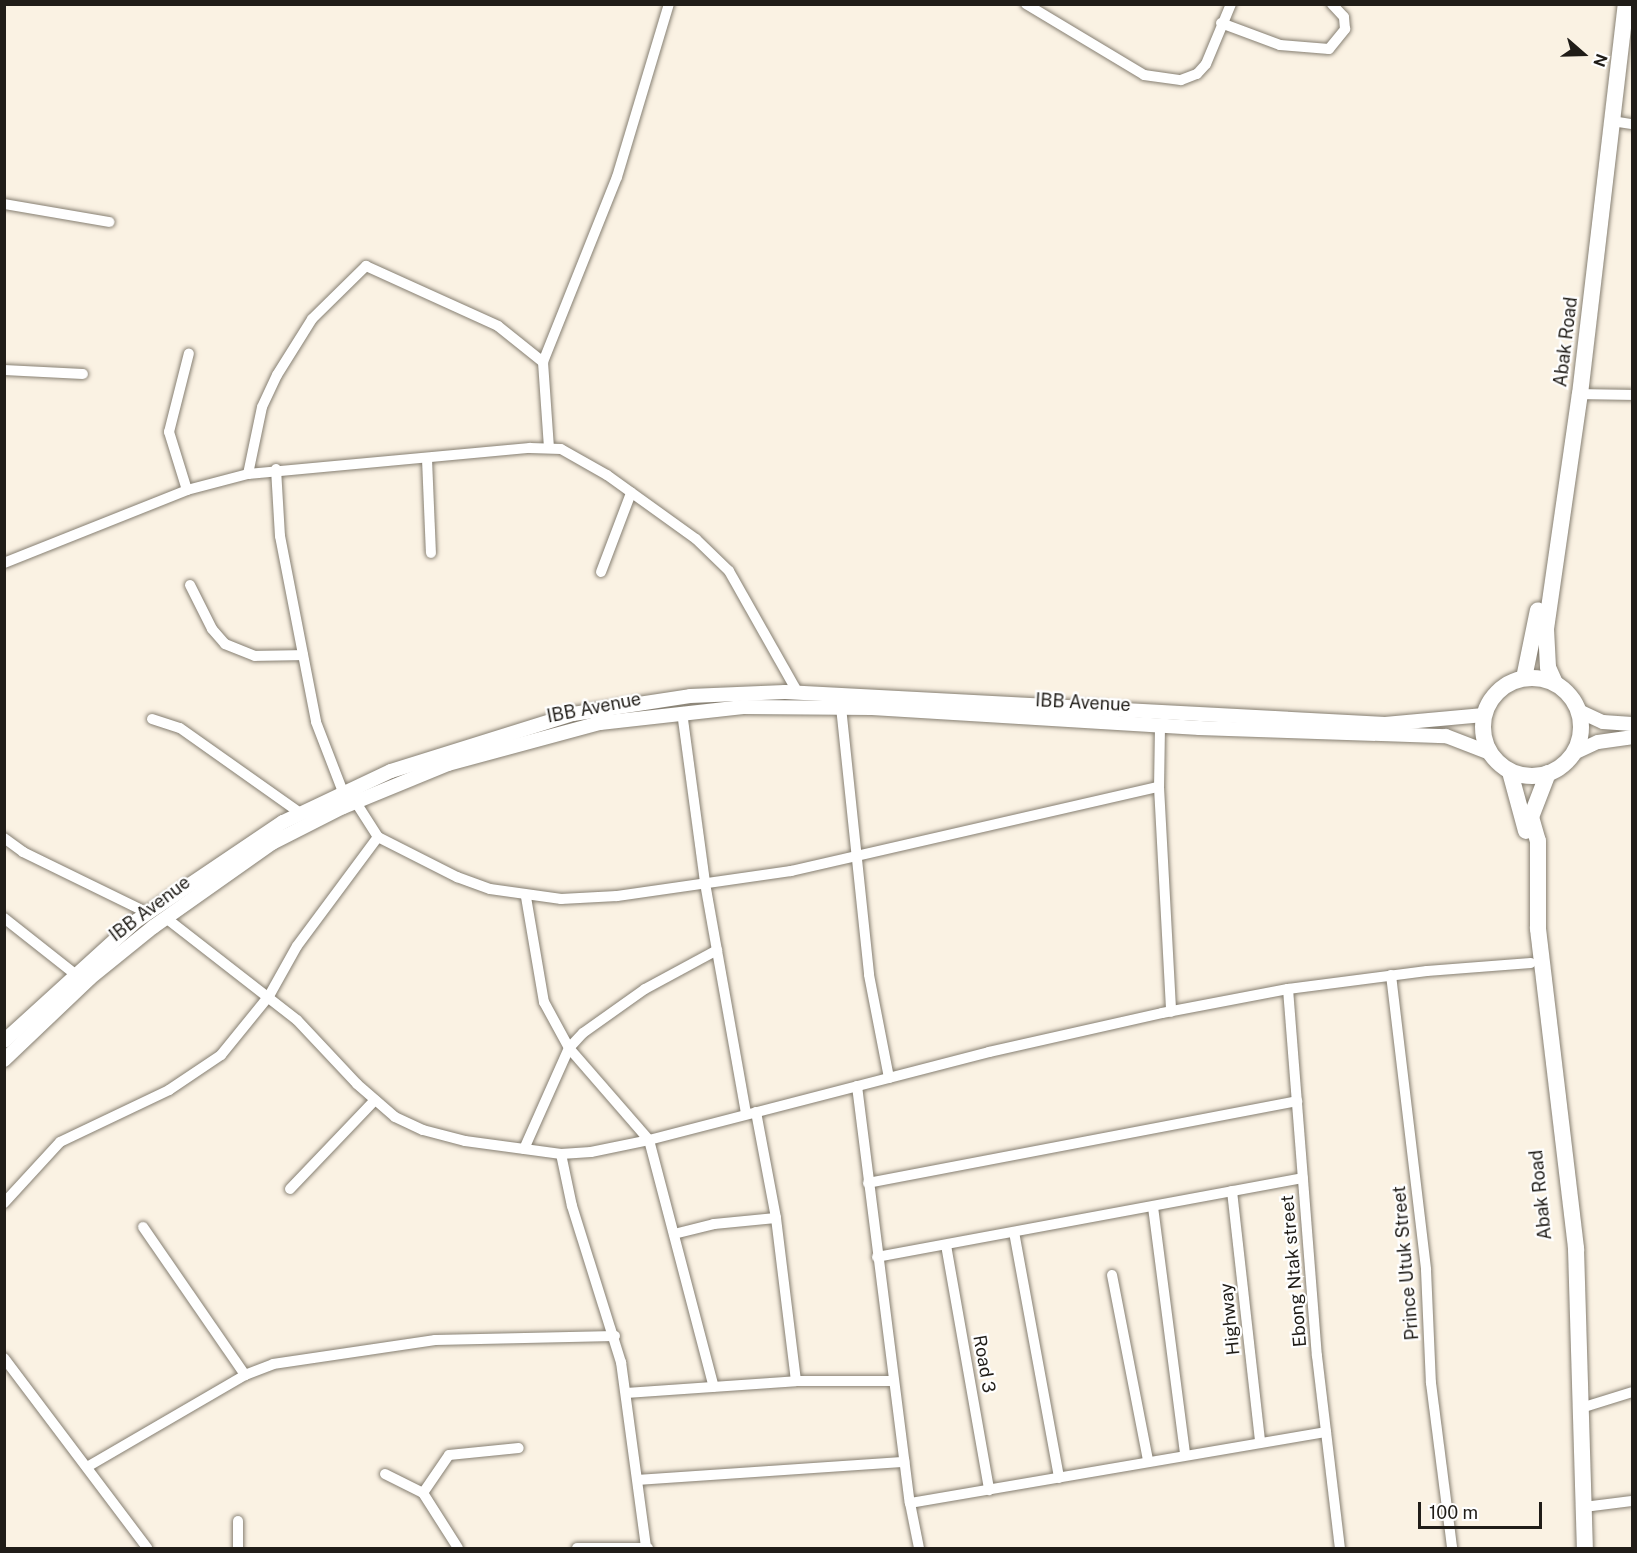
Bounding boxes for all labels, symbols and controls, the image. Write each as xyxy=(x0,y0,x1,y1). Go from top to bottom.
north arrow xyxy=(1553,24,1613,84)
text: N xyxy=(1589,51,1611,69)
street label: Abak Road xyxy=(1550,296,1582,388)
street label: IBB Avenue xyxy=(545,688,643,728)
street label: IBB Avenue xyxy=(1035,690,1131,716)
street label: IBB Avenue xyxy=(105,872,195,946)
street label: Abak Road xyxy=(1526,1149,1556,1241)
street label: Prince Utuk Street xyxy=(1388,1185,1424,1341)
street label: Ebong Ntak street xyxy=(1277,1194,1311,1348)
street label: Highway xyxy=(1215,1282,1245,1356)
street label: Road 3 xyxy=(968,1333,1000,1395)
scale bar xyxy=(1421,1490,1546,1528)
text: 100 m xyxy=(1429,1502,1478,1523)

